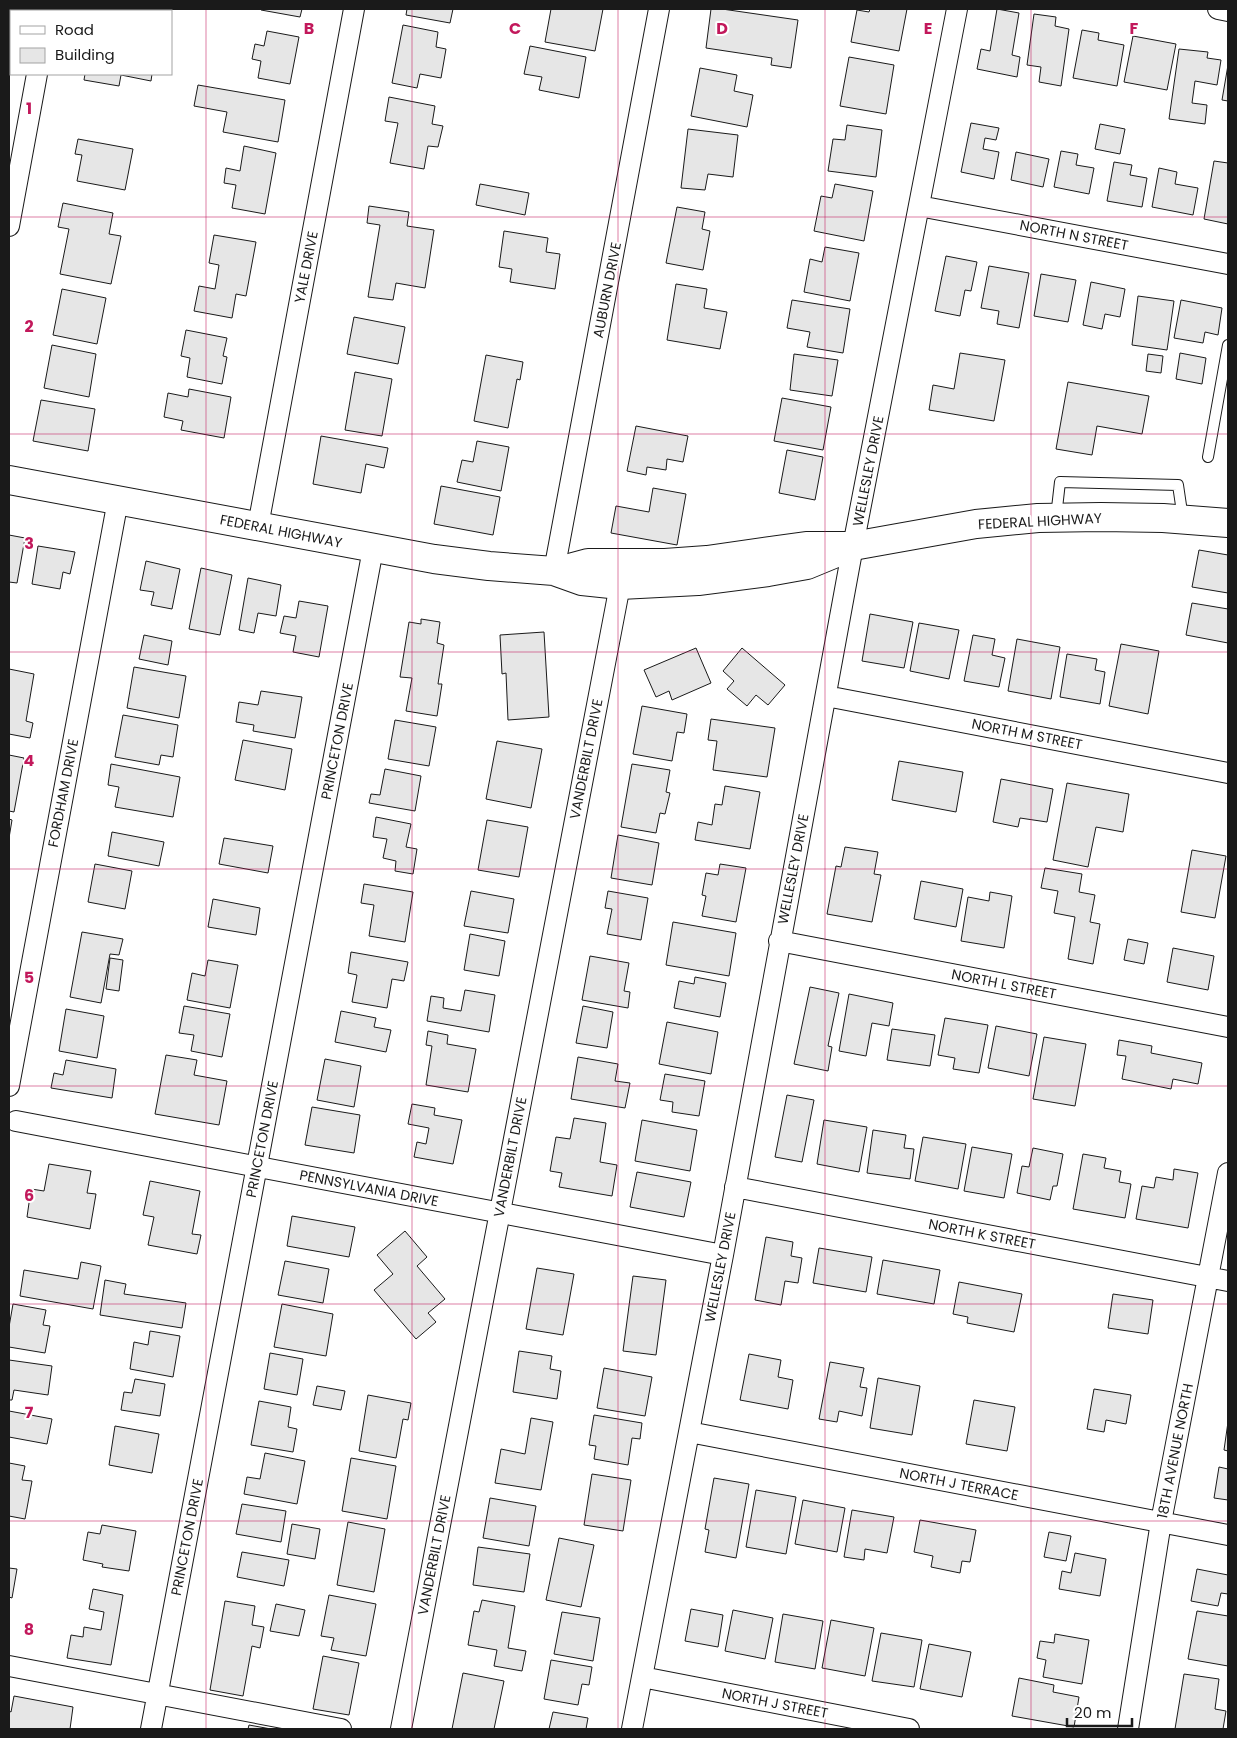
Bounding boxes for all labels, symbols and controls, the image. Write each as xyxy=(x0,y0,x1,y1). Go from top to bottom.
legend xyxy=(10,10,172,75)
text: B xyxy=(304,17,314,40)
text: C xyxy=(509,17,521,40)
text: D xyxy=(716,17,728,40)
text: E xyxy=(924,17,932,40)
text: F xyxy=(1130,17,1139,40)
text: Road xyxy=(55,19,94,40)
text: Building xyxy=(55,44,115,65)
text: 1 xyxy=(26,97,32,120)
street label: NORTH N STREET xyxy=(1018,215,1130,255)
street label: YALE DRIVE xyxy=(289,229,323,305)
street label: AUBURN DRIVE xyxy=(588,240,626,340)
text: 2 xyxy=(24,315,34,338)
street label: WELLESLEY DRIVE xyxy=(847,414,889,528)
street label: FEDERAL HIGHWAY xyxy=(978,508,1102,534)
street label: FEDERAL HIGHWAY xyxy=(218,509,344,553)
text: 3 xyxy=(24,532,34,555)
street label: PRINCETON DRIVE xyxy=(316,681,358,801)
street label: VANDERBILT DRIVE xyxy=(565,697,607,821)
street label: NORTH M STREET xyxy=(970,713,1084,755)
street label: FORDHAM DRIVE xyxy=(43,737,83,849)
text: 4 xyxy=(24,749,35,772)
street label: WELLESLEY DRIVE xyxy=(772,812,814,926)
street label: NORTH L STREET xyxy=(950,964,1059,1004)
text: 5 xyxy=(24,966,34,989)
street label: PRINCETON DRIVE xyxy=(241,1079,283,1199)
street label: VANDERBILT DRIVE xyxy=(489,1095,531,1219)
street label: PENNSYLVANIA DRIVE xyxy=(298,1165,440,1211)
text: 6 xyxy=(24,1184,34,1207)
street label: WELLESLEY DRIVE xyxy=(699,1210,741,1324)
street label: NORTH K STREET xyxy=(927,1214,1038,1254)
street label: 18TH AVENUE NORTH xyxy=(1152,1382,1198,1520)
text: 7 xyxy=(25,1401,34,1424)
street label: NORTH J TERRACE xyxy=(898,1463,1020,1505)
street label: PRINCETON DRIVE xyxy=(166,1477,208,1597)
street label: VANDERBILT DRIVE xyxy=(413,1493,455,1617)
text: 8 xyxy=(24,1618,34,1641)
street label: NORTH J STREET xyxy=(720,1683,830,1723)
scale bar xyxy=(1067,1696,1132,1728)
text: 20 m xyxy=(1074,1702,1112,1723)

